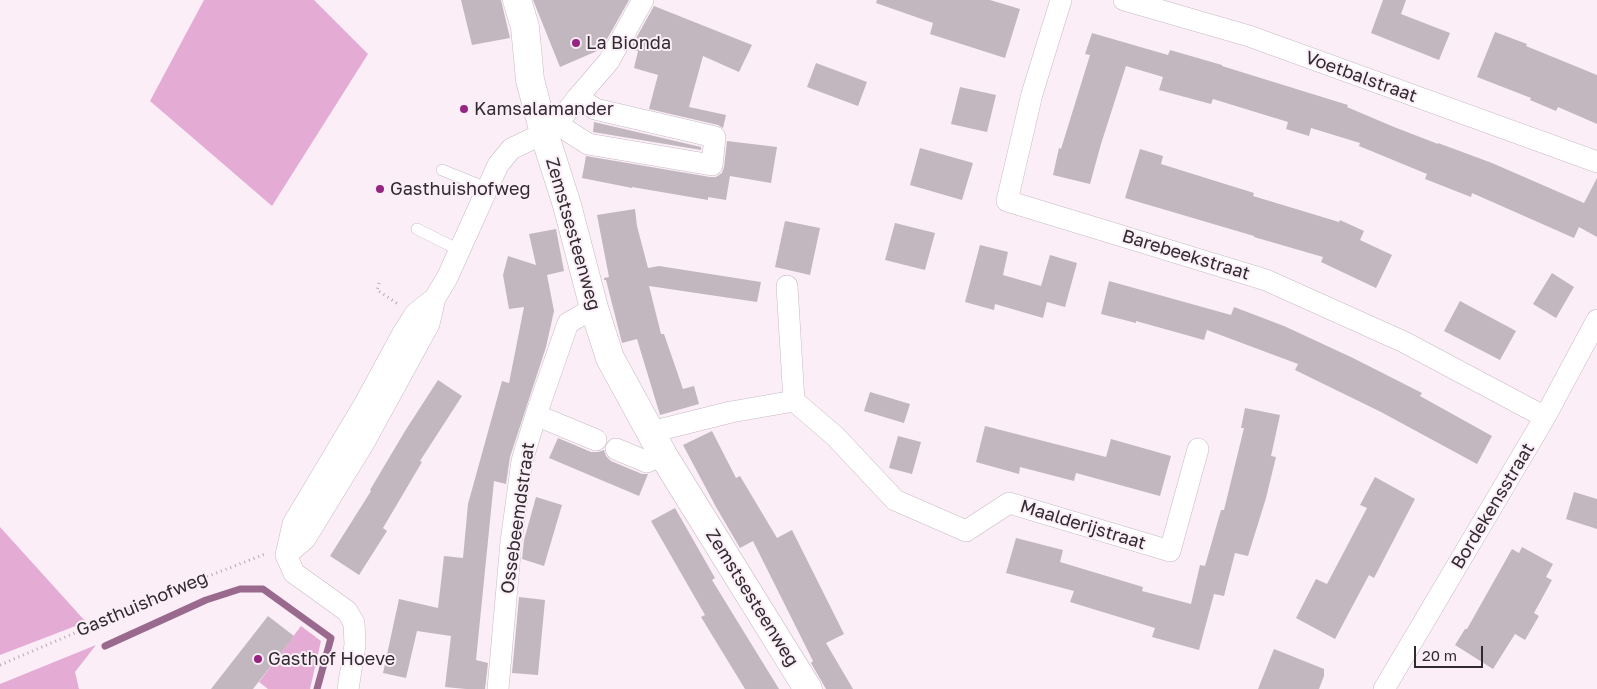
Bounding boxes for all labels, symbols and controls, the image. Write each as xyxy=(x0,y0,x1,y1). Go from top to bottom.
place label: La Bionda xyxy=(586,32,671,54)
marker: La Bionda xyxy=(570,37,582,49)
street label: Voetbalstraat xyxy=(1302,47,1420,107)
place label: Kamsalamander xyxy=(474,98,614,120)
marker: Kamsalamander xyxy=(458,103,470,115)
street label: Zemstsesteenweg xyxy=(541,155,605,313)
place label: Gasthuishofweg xyxy=(390,178,530,200)
marker: Gasthuishofweg xyxy=(374,183,386,195)
street label: Barebeekstraat xyxy=(1119,225,1253,285)
street label: Bordekensstraat xyxy=(1447,439,1539,573)
street label: Ossebeemdstraat xyxy=(497,441,539,595)
street label: Maalderijstraat xyxy=(1017,496,1149,554)
street label: Zemstsesteenweg xyxy=(701,525,803,671)
street label: Gasthuishofweg xyxy=(73,567,211,641)
scale bar xyxy=(1417,636,1486,668)
text: 20 m xyxy=(1422,646,1457,664)
place label: Gasthof Hoeve xyxy=(268,648,395,670)
marker: Gasthof Hoeve xyxy=(252,653,264,665)

